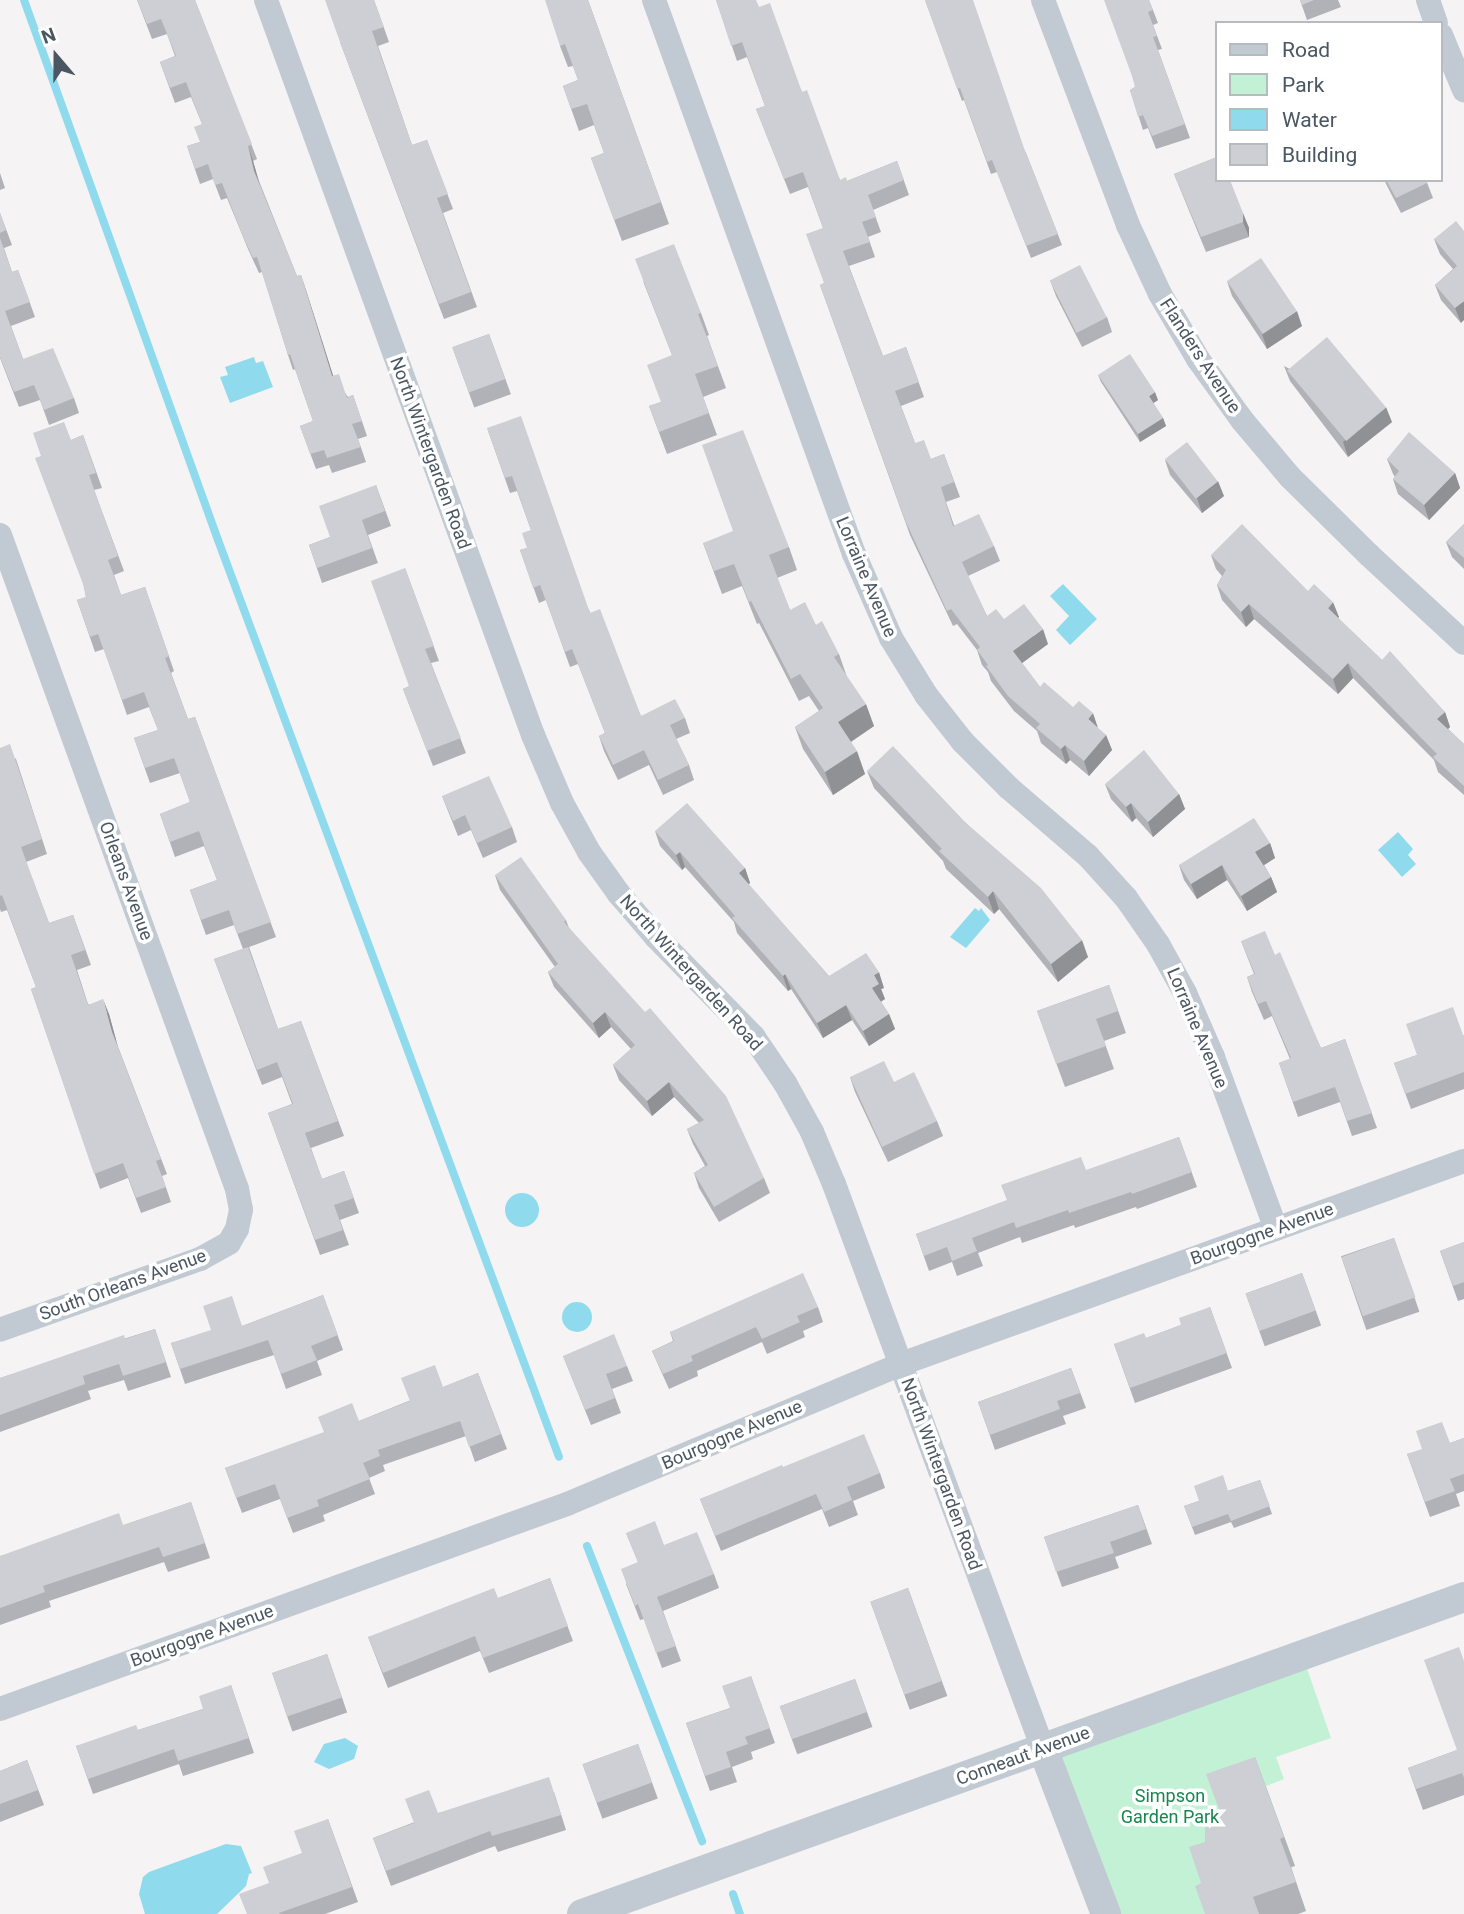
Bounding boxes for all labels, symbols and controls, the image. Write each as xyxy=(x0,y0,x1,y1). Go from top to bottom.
north arrow xyxy=(21,21,91,91)
legend xyxy=(1216,21,1443,182)
text: N xyxy=(38,23,59,49)
text: Road xyxy=(1282,38,1330,62)
text: Park xyxy=(1282,73,1324,97)
text: Water xyxy=(1282,108,1337,132)
text: Building xyxy=(1282,143,1357,167)
street label: Flanders Avenue xyxy=(1155,295,1245,417)
street label: North Wintergarden Road xyxy=(385,354,475,552)
street label: Lorraine Avenue xyxy=(831,514,901,640)
street label: Orleans Avenue xyxy=(95,819,157,943)
street label: North Wintergarden Road xyxy=(615,890,767,1056)
street label: Lorraine Avenue xyxy=(1162,965,1232,1091)
street label: Bourgogne Avenue xyxy=(1188,1198,1336,1270)
street label: South Orleans Avenue xyxy=(37,1245,209,1325)
street label: North Wintergarden Road xyxy=(896,1375,986,1573)
street label: Bourgogne Avenue xyxy=(658,1396,806,1474)
street label: Bourgogne Avenue xyxy=(128,1600,276,1672)
street label: Conneaut Avenue xyxy=(953,1722,1093,1790)
park label: Simpson Garden Park xyxy=(1121,1786,1219,1828)

